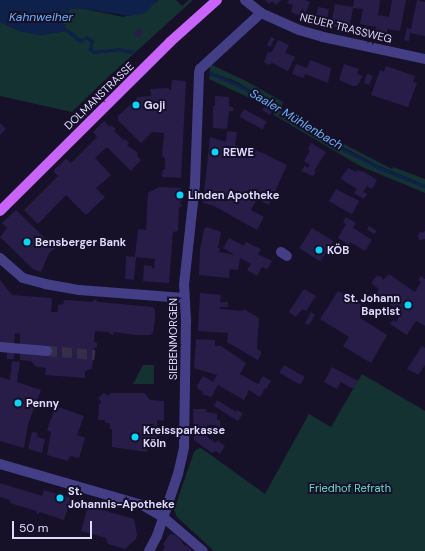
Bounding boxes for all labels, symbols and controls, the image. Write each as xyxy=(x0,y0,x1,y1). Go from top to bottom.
street label: NEUER TRASSWEG xyxy=(299,10,393,46)
water label: Kahnweiher xyxy=(9,11,73,25)
street label: DOLMANSTRASSE xyxy=(62,60,136,132)
water label: Saaler Mühlenbach xyxy=(247,87,345,153)
place label: Goji xyxy=(144,98,165,112)
marker: Goji xyxy=(131,100,141,110)
place label: REWE xyxy=(223,145,254,159)
marker: REWE xyxy=(210,147,220,157)
place label: Linden Apotheke xyxy=(188,188,279,202)
marker: Linden Apotheke xyxy=(175,190,185,200)
place label: Bensberger Bank xyxy=(35,235,126,249)
marker: Bensberger Bank xyxy=(22,237,32,247)
place label: KÖB xyxy=(327,243,349,257)
marker: KÖB xyxy=(314,245,324,255)
place label: St. Johann Baptist xyxy=(344,292,400,318)
street label: SIEBENMORGEN xyxy=(166,298,180,380)
marker: St. Johann Baptist xyxy=(403,300,413,310)
place label: Penny xyxy=(26,396,59,410)
marker: Penny xyxy=(13,398,23,408)
place label: Kreissparkasse Köln xyxy=(143,424,225,450)
marker: Kreissparkasse Köln xyxy=(130,432,140,442)
park label: Friedhof Refrath xyxy=(309,481,391,495)
place label: St. Johannis-Apotheke xyxy=(68,485,175,511)
marker: St. Johannis-Apotheke xyxy=(55,493,65,503)
scale bar xyxy=(14,513,94,539)
text: 50 m xyxy=(19,520,48,536)

